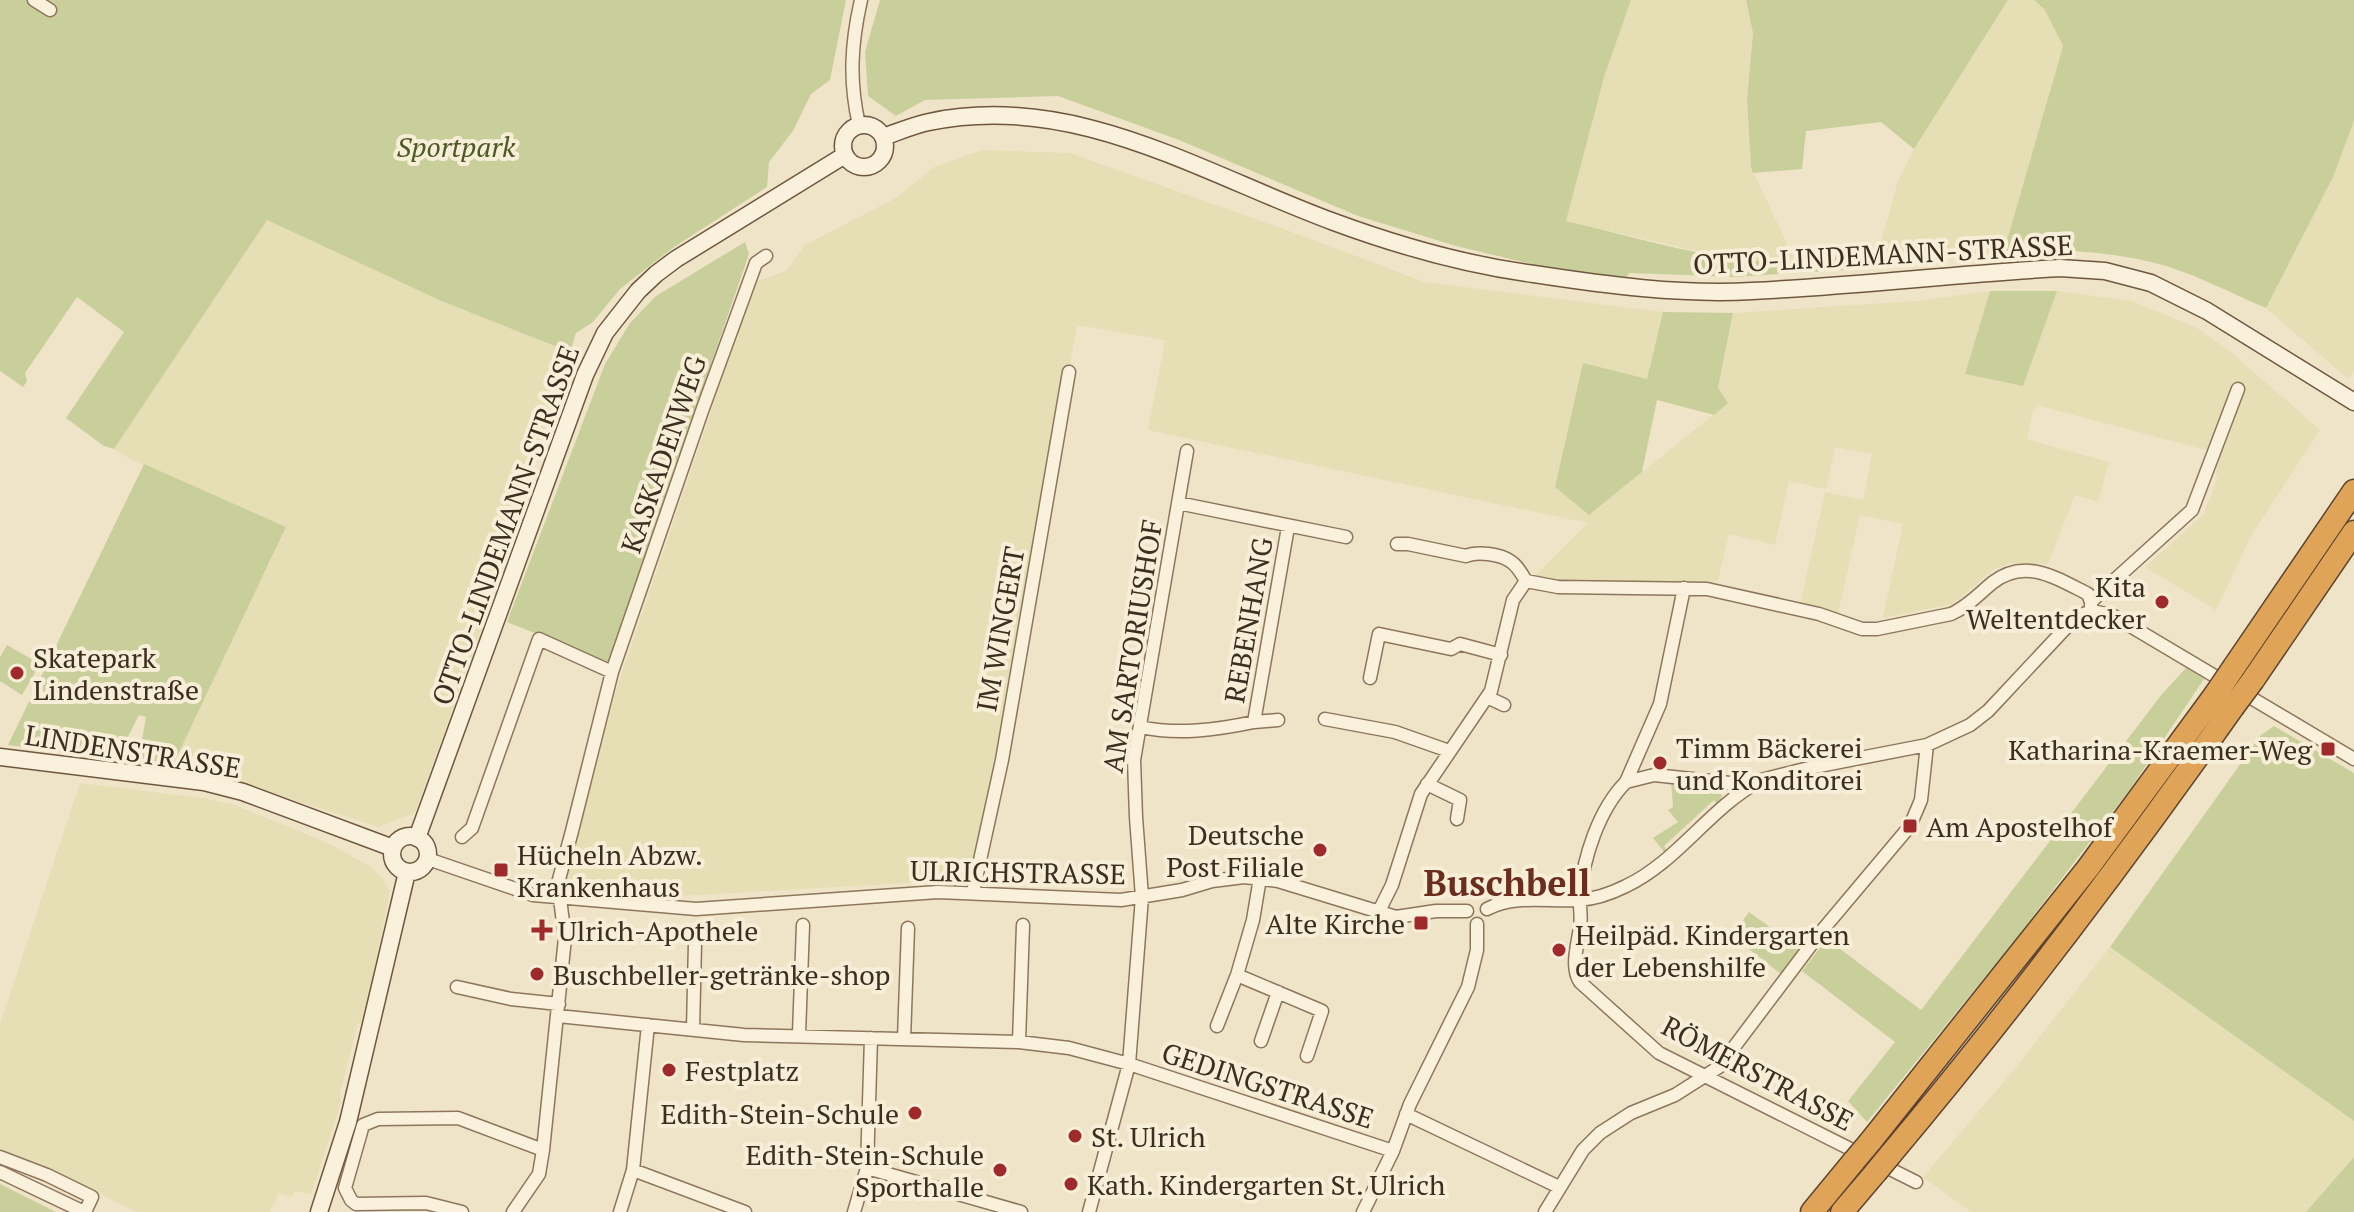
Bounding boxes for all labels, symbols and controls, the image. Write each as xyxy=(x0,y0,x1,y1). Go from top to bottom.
park label: Sportpark xyxy=(397,128,516,165)
street label: OTTO-LINDEMANN-STRASSE xyxy=(1692,226,2074,282)
street label: OTTO-LINDEMANN-STRASSE xyxy=(423,340,587,710)
street label: KASKADENWEG xyxy=(612,350,714,558)
street label: AM SARTORIUSHOF xyxy=(1094,517,1170,775)
street label: REBENHANG xyxy=(1215,534,1281,706)
street label: IM WINGERT xyxy=(967,544,1033,714)
place label: Kita Weltentdecker xyxy=(1966,568,2146,637)
marker: Kita Weltentdecker xyxy=(2153,593,2171,611)
place label: Skatepark Lindenstraße xyxy=(33,639,199,708)
marker: Skatepark Lindenstraße xyxy=(8,664,26,682)
street label: LINDENSTRASSE xyxy=(22,716,244,786)
place label: Timm Bäckerei und Konditorei xyxy=(1676,729,1863,798)
place label: Katharina-Kraemer-Weg xyxy=(2008,731,2313,768)
marker: Katharina-Kraemer-Weg xyxy=(2319,740,2337,758)
marker: Timm Bäckerei und Konditorei xyxy=(1651,754,1669,772)
place label: Am Apostelhof xyxy=(1926,808,2115,845)
place label: Deutsche Post Filiale xyxy=(1166,816,1304,885)
marker: Am Apostelhof xyxy=(1901,817,1919,835)
place label: Hücheln Abzw. Krankenhaus xyxy=(517,836,703,905)
marker: Deutsche Post Filiale xyxy=(1311,841,1329,859)
street label: ULRICHSTRASSE xyxy=(910,852,1126,892)
district label: Buschbell xyxy=(1424,859,1590,906)
marker: Hücheln Abzw. Krankenhaus xyxy=(492,861,510,879)
place label: Alte Kirche xyxy=(1265,905,1405,942)
place label: Ulrich-Apothele xyxy=(558,912,758,949)
marker: Alte Kirche xyxy=(1412,914,1430,932)
place label: Heilpäd. Kindergarten der Lebenshilfe xyxy=(1575,916,1850,985)
marker: Ulrich-Apothele xyxy=(533,921,551,939)
marker: Heilpäd. Kindergarten der Lebenshilfe xyxy=(1550,941,1568,959)
place label: Buschbeller-getränke-shop xyxy=(553,956,890,993)
marker: Buschbeller-getränke-shop xyxy=(528,965,546,983)
street label: RÖMERSTRASSE xyxy=(1656,1007,1860,1139)
street label: GEDINGSTRASSE xyxy=(1157,1033,1379,1137)
place label: Festplatz xyxy=(685,1052,799,1089)
marker: Festplatz xyxy=(660,1061,678,1079)
place label: Edith-Stein-Schule xyxy=(660,1095,899,1132)
marker: Edith-Stein-Schule xyxy=(906,1104,924,1122)
place label: St. Ulrich xyxy=(1091,1118,1206,1155)
marker: St. Ulrich xyxy=(1066,1127,1084,1145)
place label: Edith-Stein-Schule Sporthalle xyxy=(745,1136,984,1205)
marker: Edith-Stein-Schule Sporthalle xyxy=(991,1161,1009,1179)
place label: Kath. Kindergarten St. Ulrich xyxy=(1087,1166,1445,1203)
marker: Kath. Kindergarten St. Ulrich xyxy=(1062,1175,1080,1193)

